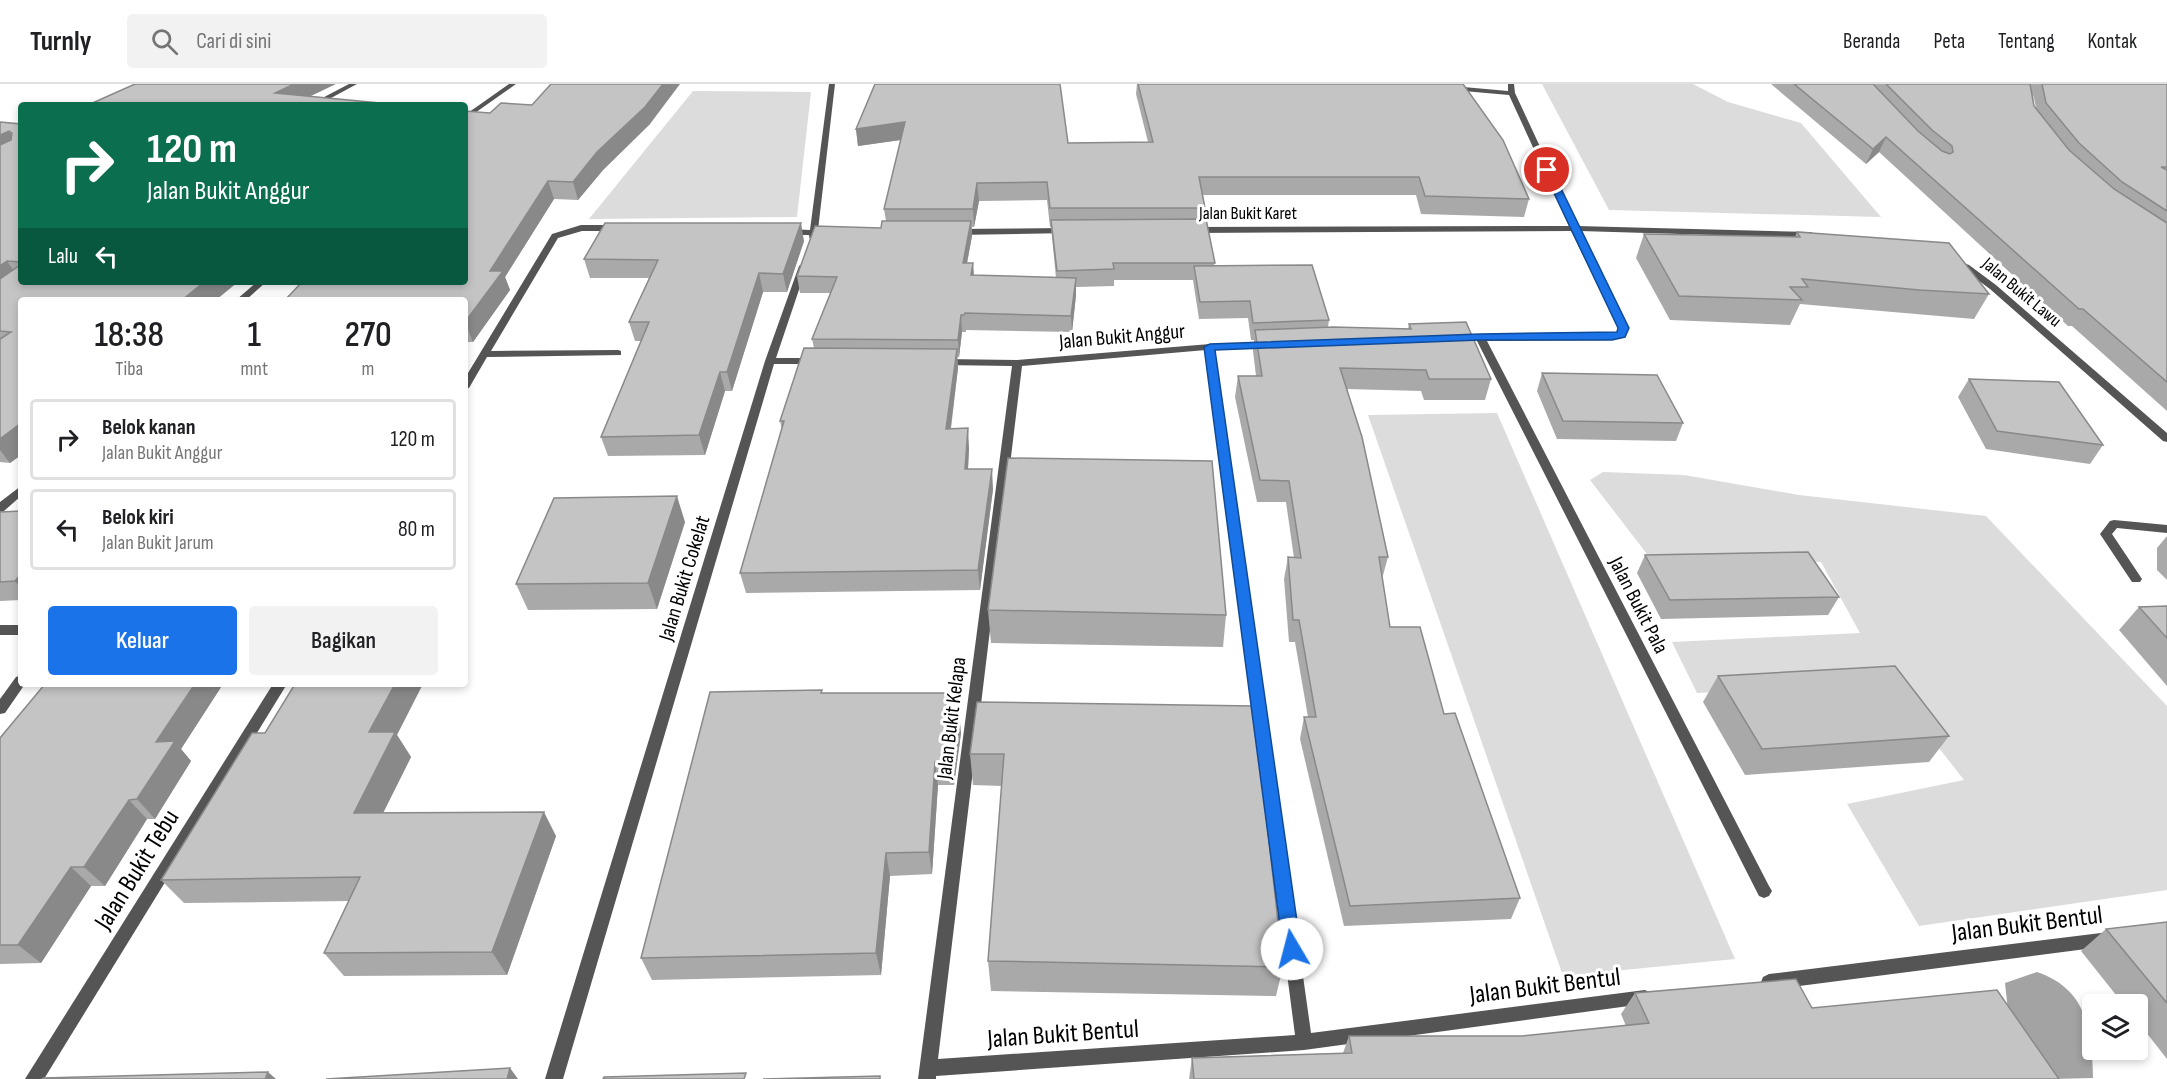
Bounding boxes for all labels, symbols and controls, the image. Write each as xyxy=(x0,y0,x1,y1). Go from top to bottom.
search box xyxy=(127,14,547,68)
text: Turnly xyxy=(30,25,91,58)
icon: search xyxy=(148,25,181,58)
text: Cari di sini xyxy=(196,28,271,55)
text: Beranda xyxy=(1843,29,1900,54)
text: Peta xyxy=(1933,29,1965,54)
text: Tentang xyxy=(1998,29,2055,54)
text: Kontak xyxy=(2088,29,2137,54)
text: 120 m xyxy=(147,124,237,175)
icon: right xyxy=(48,126,126,204)
pin xyxy=(1521,144,1572,195)
icon: arrive xyxy=(1530,153,1563,186)
text: Jalan Bukit Anggur xyxy=(147,175,310,207)
street label: Jalan Bukit Karet xyxy=(1198,203,1298,224)
icon: left xyxy=(90,240,123,273)
text: Lalu xyxy=(48,243,78,270)
street label: Jalan Bukit Lawu xyxy=(1977,253,2065,332)
text: 18:38 xyxy=(94,314,164,357)
text: 1 xyxy=(248,314,261,357)
text: 270 xyxy=(344,314,392,357)
street label: Jalan Bukit Anggur xyxy=(1057,319,1186,355)
text: Tiba xyxy=(115,357,143,381)
text: mnt xyxy=(240,357,268,381)
text: m xyxy=(362,357,374,381)
text: Belok kanan xyxy=(102,414,195,441)
icon: right xyxy=(51,423,84,456)
text: 120 m xyxy=(391,426,435,453)
text: Jalan Bukit Anggur xyxy=(102,441,222,465)
text: Belok kiri xyxy=(102,504,174,531)
street label: Jalan Bukit Cokelat xyxy=(653,512,715,645)
icon: left xyxy=(51,513,84,546)
text: 80 m xyxy=(398,516,435,543)
text: Jalan Bukit Jarum xyxy=(102,531,214,555)
street label: Jalan Bukit Pala xyxy=(1603,552,1674,658)
button: Keluar xyxy=(48,606,237,675)
button: Bagikan xyxy=(249,606,438,675)
street label: Jalan Bukit Kelapa xyxy=(931,656,971,782)
street label: Jalan Bukit Tebu xyxy=(88,804,186,936)
street label: Jalan Bukit Bentul xyxy=(1949,900,2104,949)
position arrow xyxy=(1260,917,1324,981)
street label: Jalan Bukit Bentul xyxy=(1467,962,1622,1011)
map controls xyxy=(2082,994,2148,1060)
button: layers xyxy=(2082,994,2148,1060)
street label: Jalan Bukit Bentul xyxy=(985,1014,1140,1055)

